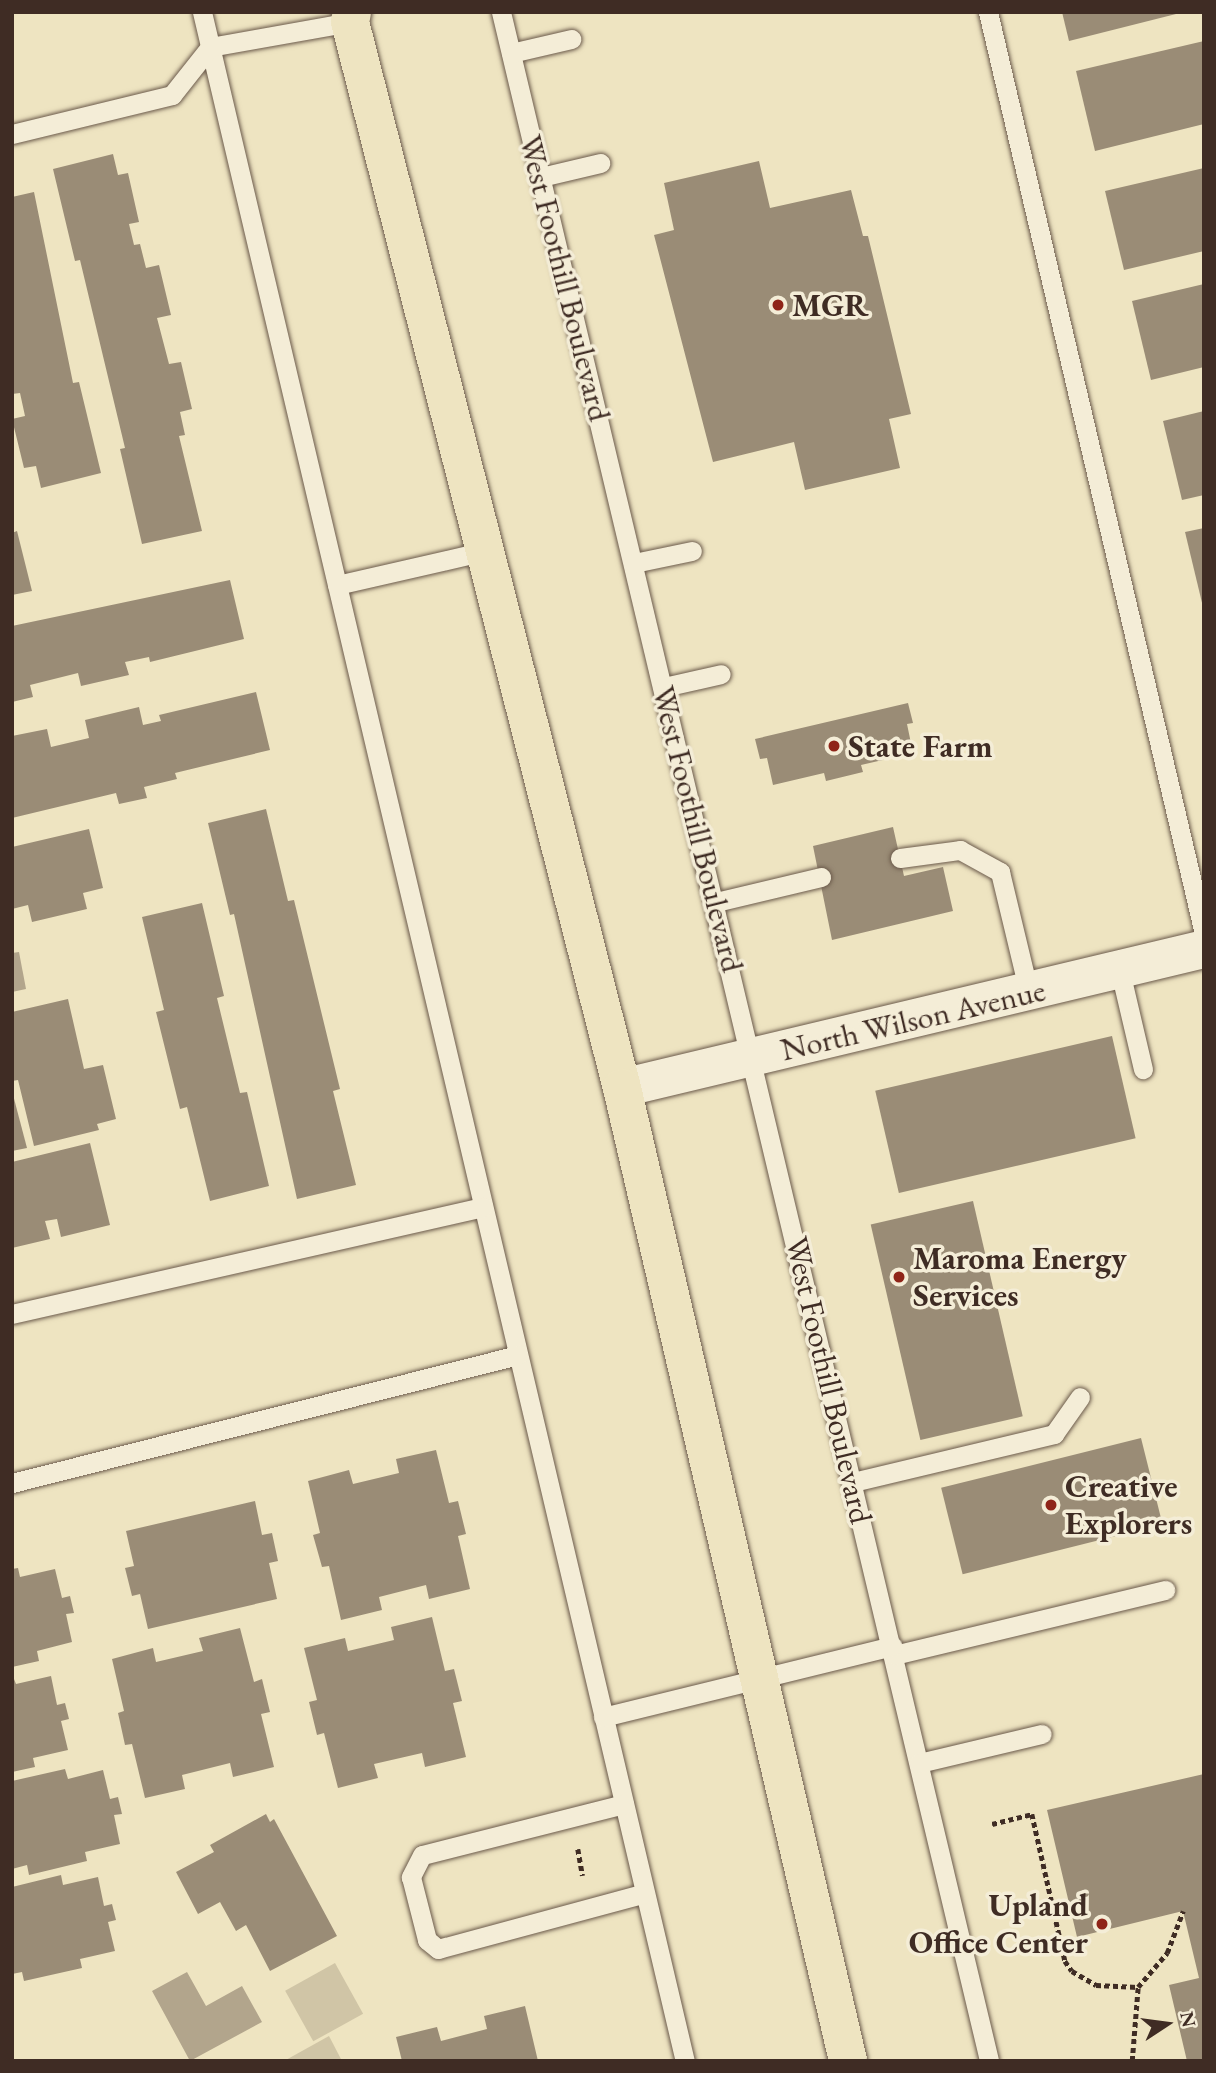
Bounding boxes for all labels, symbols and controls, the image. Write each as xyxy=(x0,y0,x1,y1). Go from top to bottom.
street label: West Foothill Boulevard xyxy=(511,131,619,425)
place label: MGR xyxy=(792,286,869,324)
marker: MGR xyxy=(770,297,786,313)
street label: West Foothill Boulevard xyxy=(644,682,752,976)
place label: State Farm xyxy=(848,727,993,765)
marker: State Farm xyxy=(826,738,842,754)
street label: North Wilson Avenue xyxy=(777,971,1049,1069)
street label: West Foothill Boulevard xyxy=(777,1233,881,1527)
place label: Maroma Energy Services xyxy=(913,1240,1127,1315)
marker: Maroma Energy Services xyxy=(891,1269,907,1285)
place label: Creative Explorers xyxy=(1065,1468,1192,1543)
marker: Creative Explorers xyxy=(1043,1497,1059,1513)
place label: Upland Office Center xyxy=(909,1887,1088,1962)
marker: Upland Office Center xyxy=(1094,1916,1110,1932)
north arrow xyxy=(1132,1989,1202,2059)
text: N xyxy=(1174,2009,1202,2029)

